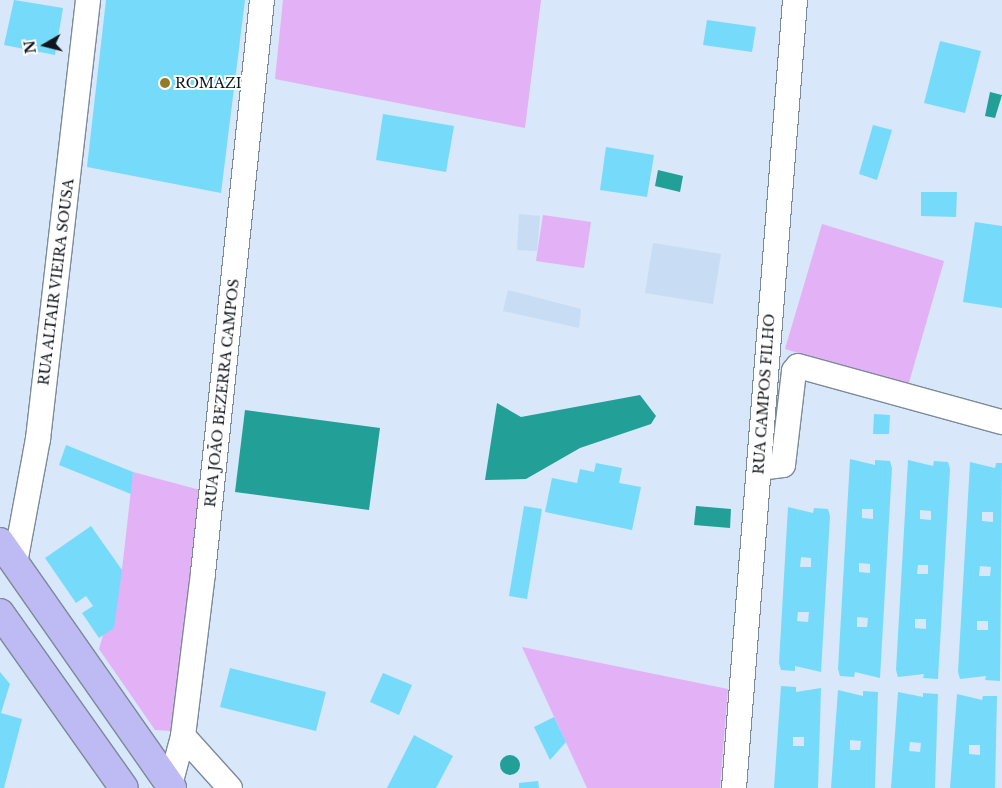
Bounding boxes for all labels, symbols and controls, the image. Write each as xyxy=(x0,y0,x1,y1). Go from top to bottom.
north arrow xyxy=(20,20,70,70)
text: N xyxy=(20,39,40,55)
place label: ROMAZI xyxy=(175,75,241,91)
marker: ROMAZI xyxy=(159,77,171,89)
street label: RUA ALTAIR VIEIRA SOUSA xyxy=(35,176,77,388)
street label: RUA JOÃO BEZERRA CAMPOS xyxy=(202,277,242,509)
street label: RUA CAMPOS FILHO xyxy=(750,313,778,475)

